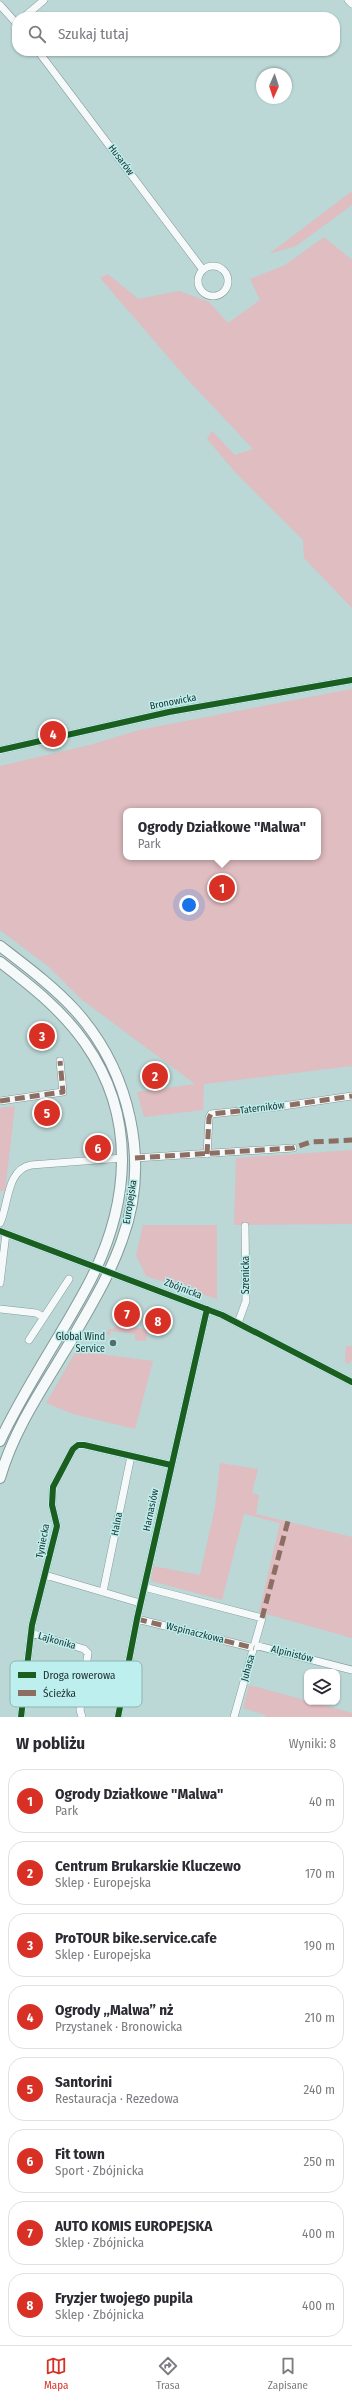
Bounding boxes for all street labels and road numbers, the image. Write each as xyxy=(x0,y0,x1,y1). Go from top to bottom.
street label: Husarów xyxy=(106,142,137,178)
street label: Bronowicka xyxy=(149,692,197,712)
street label: Taterników xyxy=(239,1099,285,1117)
street label: Europejska xyxy=(121,1179,139,1225)
street label: Szrenicka xyxy=(240,1256,252,1294)
street label: Zbójnicka xyxy=(162,1276,204,1302)
street label: Harnasiów xyxy=(141,1487,161,1532)
street label: Halna xyxy=(109,1511,125,1537)
street label: Tyniecka xyxy=(34,1523,52,1559)
street label: Wspinaczkowa xyxy=(165,1620,225,1646)
street label: Lajkonika xyxy=(37,1630,77,1652)
street label: Alpinistów xyxy=(270,1643,315,1665)
street label: Juhasa xyxy=(238,1653,258,1683)

